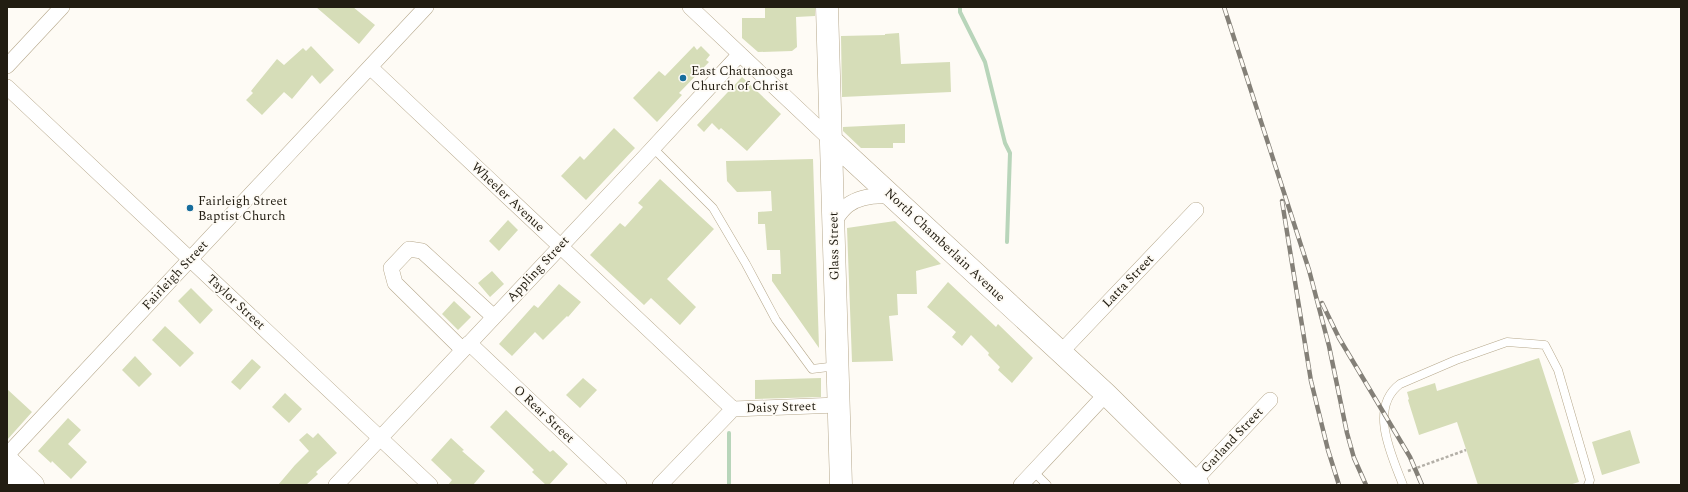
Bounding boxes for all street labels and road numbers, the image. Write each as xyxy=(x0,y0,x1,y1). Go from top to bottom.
street label: Wheeler Avenue xyxy=(467,158,549,236)
street label: North Chamberlain Avenue xyxy=(880,183,1010,307)
street label: Glass Street xyxy=(823,211,845,280)
street label: Appling Street xyxy=(502,231,574,307)
street label: Fairleigh Street xyxy=(137,235,213,315)
street label: Latta Street xyxy=(1097,249,1159,312)
street label: Taylor Street xyxy=(202,269,270,335)
street label: O Rear Street xyxy=(509,380,579,448)
street label: Daisy Street xyxy=(746,396,817,418)
street label: Garland Street xyxy=(1196,402,1268,477)

